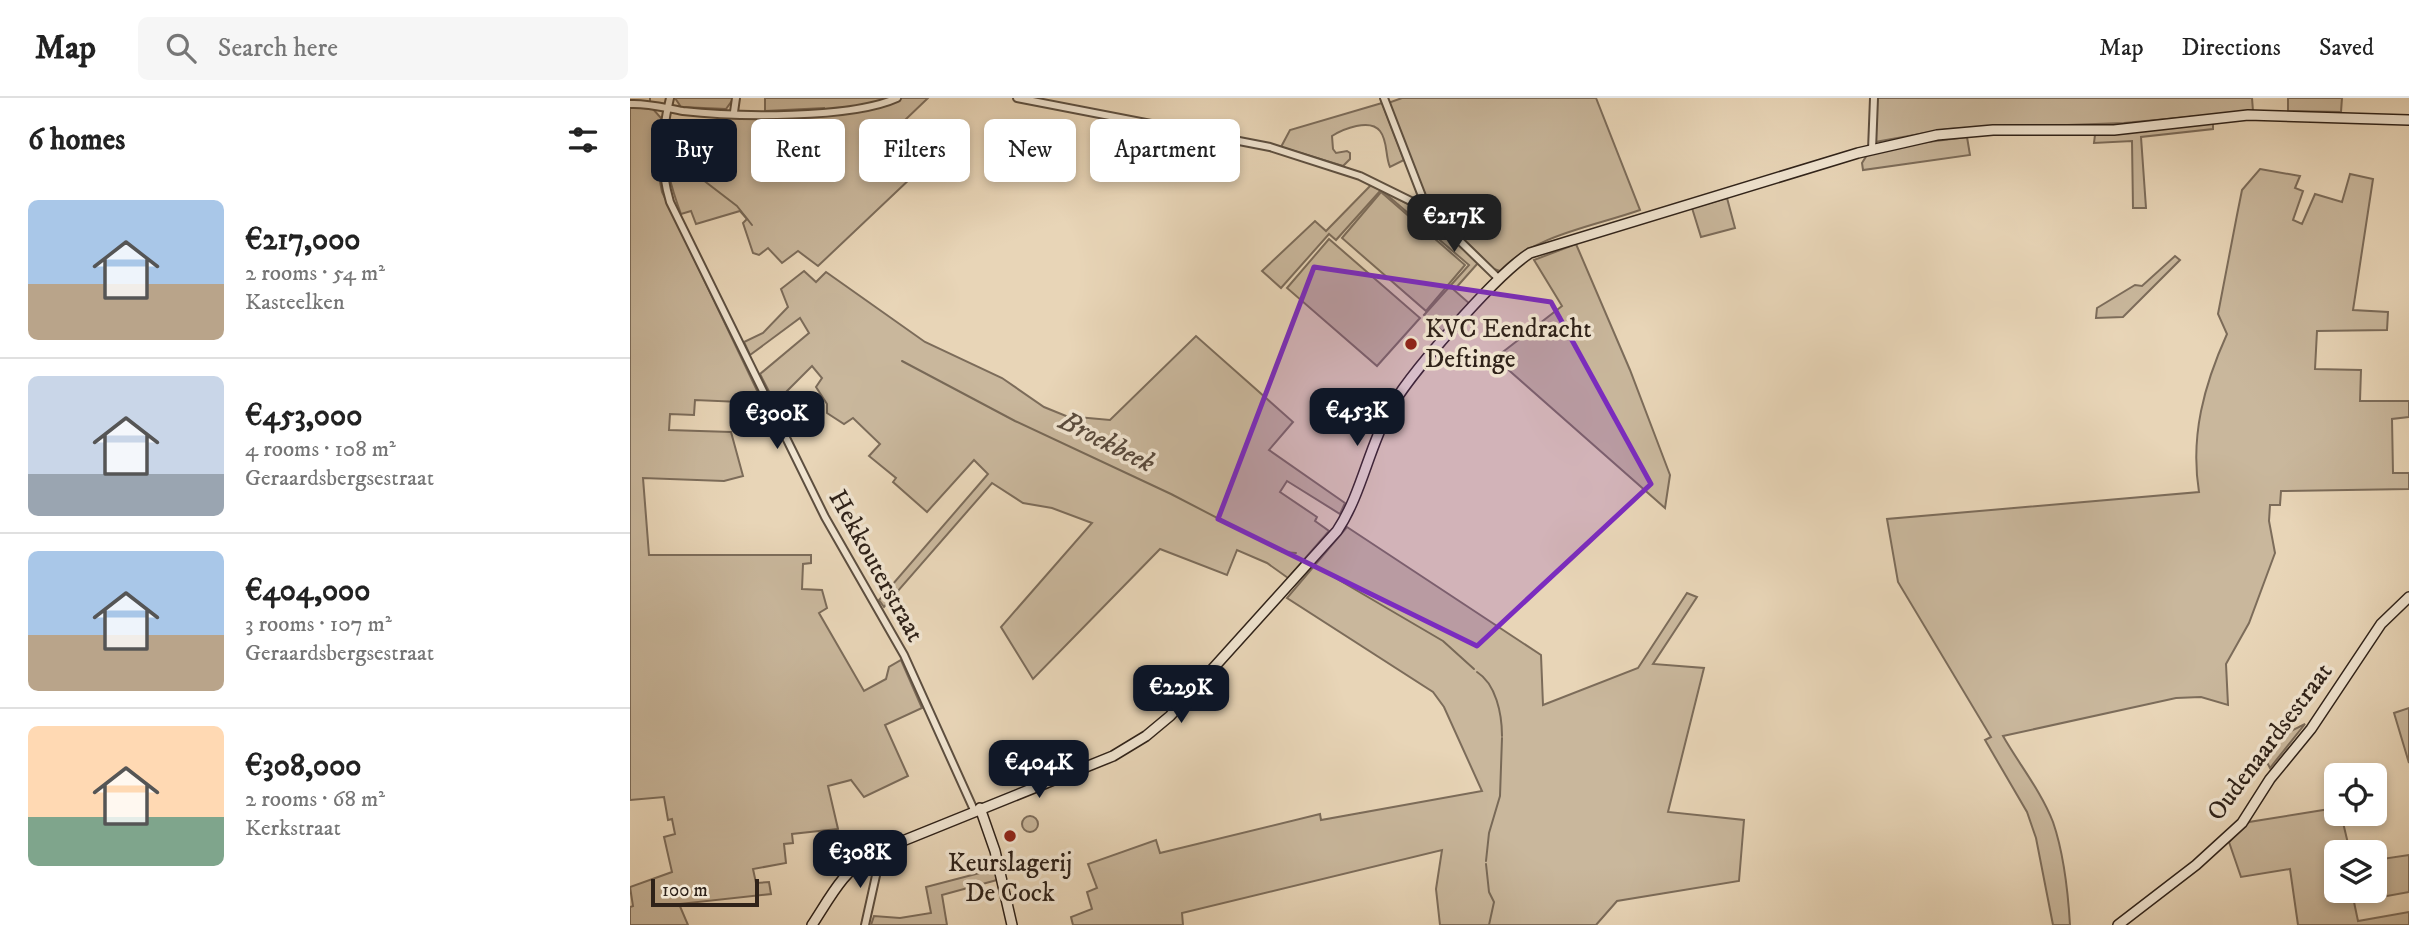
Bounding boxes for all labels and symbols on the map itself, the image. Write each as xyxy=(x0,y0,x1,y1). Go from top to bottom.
pin: €217K xyxy=(1405,194,1503,254)
place label: KVC Eendracht Deftinge xyxy=(1425,313,1592,376)
marker: KVC Eendracht Deftinge xyxy=(1403,336,1419,352)
pin: €453K xyxy=(1308,388,1406,448)
pin: €300K xyxy=(728,392,826,451)
water label: Broekbeek xyxy=(1052,403,1161,481)
street label: Hekkouterstraat xyxy=(821,484,931,648)
street label: Oudenaardsestraat xyxy=(2200,656,2340,828)
pin: €229K xyxy=(1132,666,1230,725)
pin: €404K xyxy=(990,740,1088,800)
marker: Keurslagerij De Cock xyxy=(1002,828,1018,844)
pin: €308K xyxy=(811,830,909,890)
place label: Keurslagerij De Cock xyxy=(948,847,1072,910)
scale bar xyxy=(651,876,760,908)

